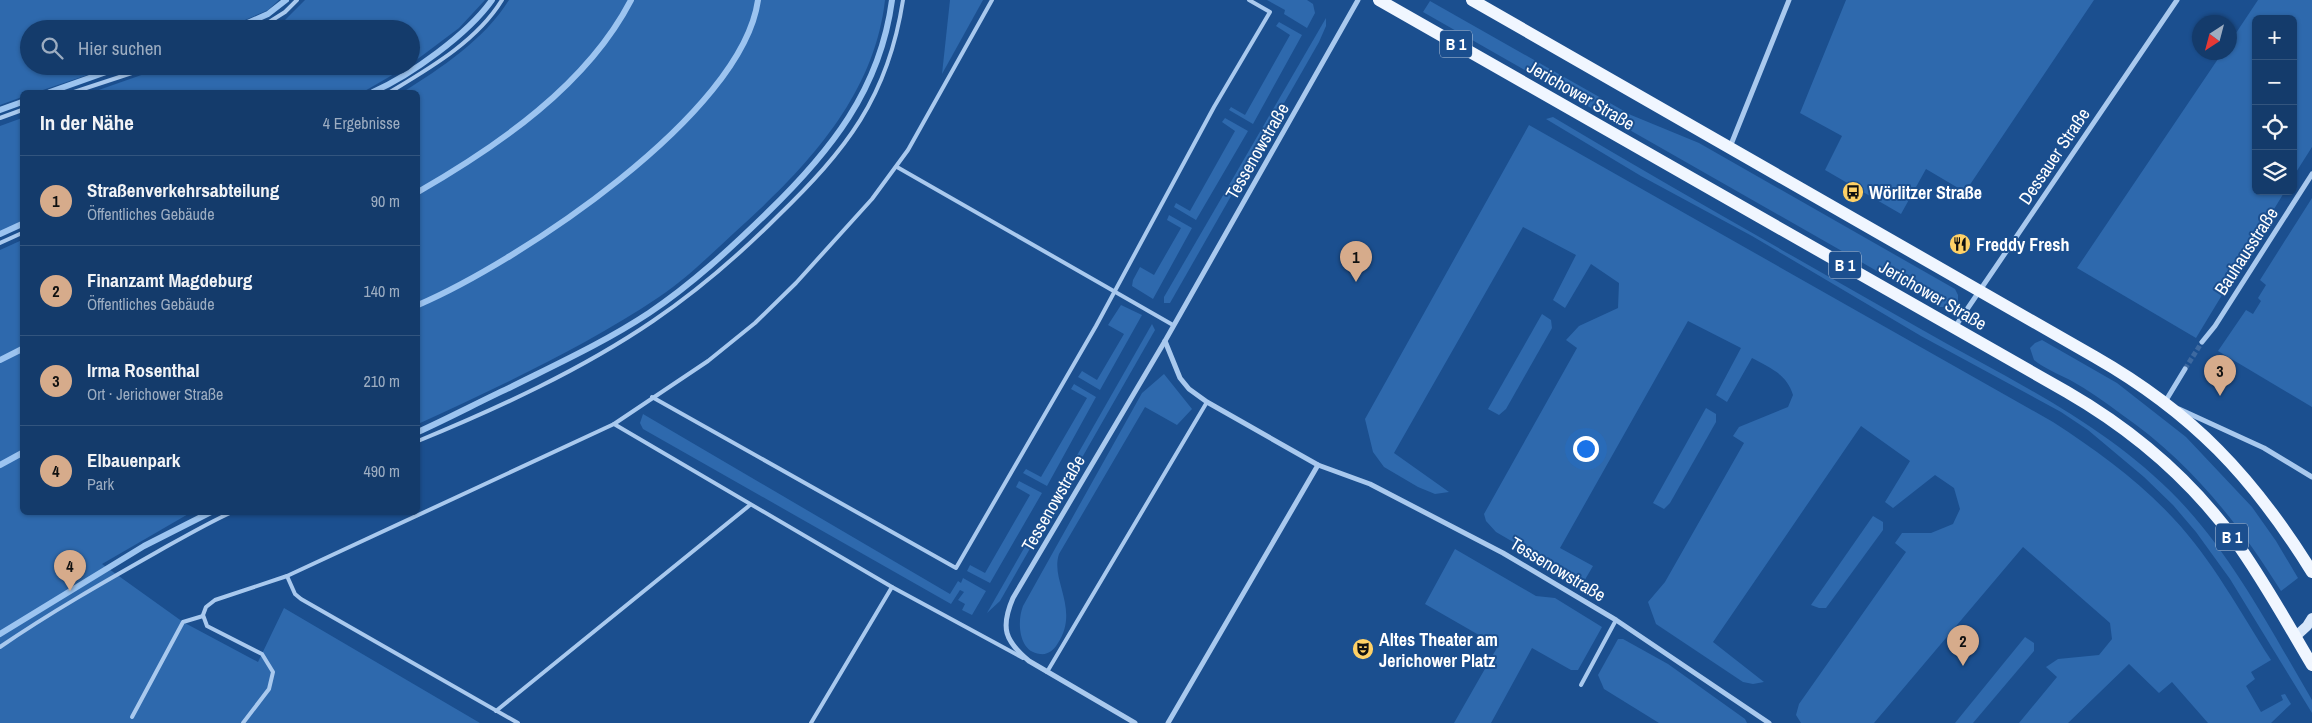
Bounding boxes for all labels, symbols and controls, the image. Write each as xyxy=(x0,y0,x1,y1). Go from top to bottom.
north arrow xyxy=(2192,15,2237,60)
map controls xyxy=(2252,15,2297,195)
button: + xyxy=(2252,15,2297,60)
search box xyxy=(20,20,420,75)
road number: B 1 xyxy=(1440,31,1472,58)
icon: search xyxy=(38,34,66,62)
text: Hier suchen xyxy=(78,35,162,61)
street label: Jerichower Straße xyxy=(1523,54,1639,136)
button: − xyxy=(2252,60,2297,105)
street label: Tessenowstraße xyxy=(1219,98,1295,204)
street label: Dessauer Straße xyxy=(2012,103,2096,209)
button: locate xyxy=(2252,105,2297,150)
text: In der Nähe xyxy=(40,108,134,137)
text: 4 Ergebnisse xyxy=(323,112,400,134)
button: layers xyxy=(2252,150,2297,195)
text: Straßenverkehrsabteilung xyxy=(87,177,279,203)
bus stop icon: Wörlitzer Straße xyxy=(1841,180,1865,204)
place label: Wörlitzer Straße xyxy=(1869,180,1982,205)
text: 1 xyxy=(52,190,60,212)
text: 90 m xyxy=(371,190,400,212)
street label: Bauhausstraße xyxy=(2208,202,2284,300)
text: Öffentliches Gebäude xyxy=(87,203,214,225)
restaurant icon: Freddy Fresh xyxy=(1948,232,1972,256)
place label: Freddy Fresh xyxy=(1976,232,2070,257)
pin: 1 xyxy=(1340,241,1372,282)
road number: B 1 xyxy=(1829,252,1861,278)
street label: Jerichower Straße xyxy=(1875,254,1991,336)
text: Finanzamt Magdeburg xyxy=(87,267,252,293)
text: 2 xyxy=(52,280,60,302)
text: 140 m xyxy=(364,280,400,302)
text: Öffentliches Gebäude xyxy=(87,293,214,315)
pin: 3 xyxy=(2204,355,2236,396)
text: Irma Rosenthal xyxy=(87,357,200,383)
text: 3 xyxy=(52,370,60,392)
text: 210 m xyxy=(364,370,400,392)
text: Ort · Jerichower Straße xyxy=(87,383,223,405)
your location xyxy=(1573,436,1599,462)
text: Elbauenpark xyxy=(87,447,181,473)
street label: Tessenowstraße xyxy=(1015,450,1091,556)
text: 4 xyxy=(52,460,60,482)
text: 490 m xyxy=(364,460,400,482)
text: Park xyxy=(87,473,114,495)
road number: B 1 xyxy=(2216,524,2248,550)
street label: Tessenowstraße xyxy=(1506,531,1610,607)
pin: 4 xyxy=(54,550,86,591)
pin: 2 xyxy=(1947,625,1979,666)
place label: Altes Theater am Jerichower Platz xyxy=(1379,627,1498,673)
theatre icon: Altes Theater am Jerichower Platz xyxy=(1351,637,1375,661)

